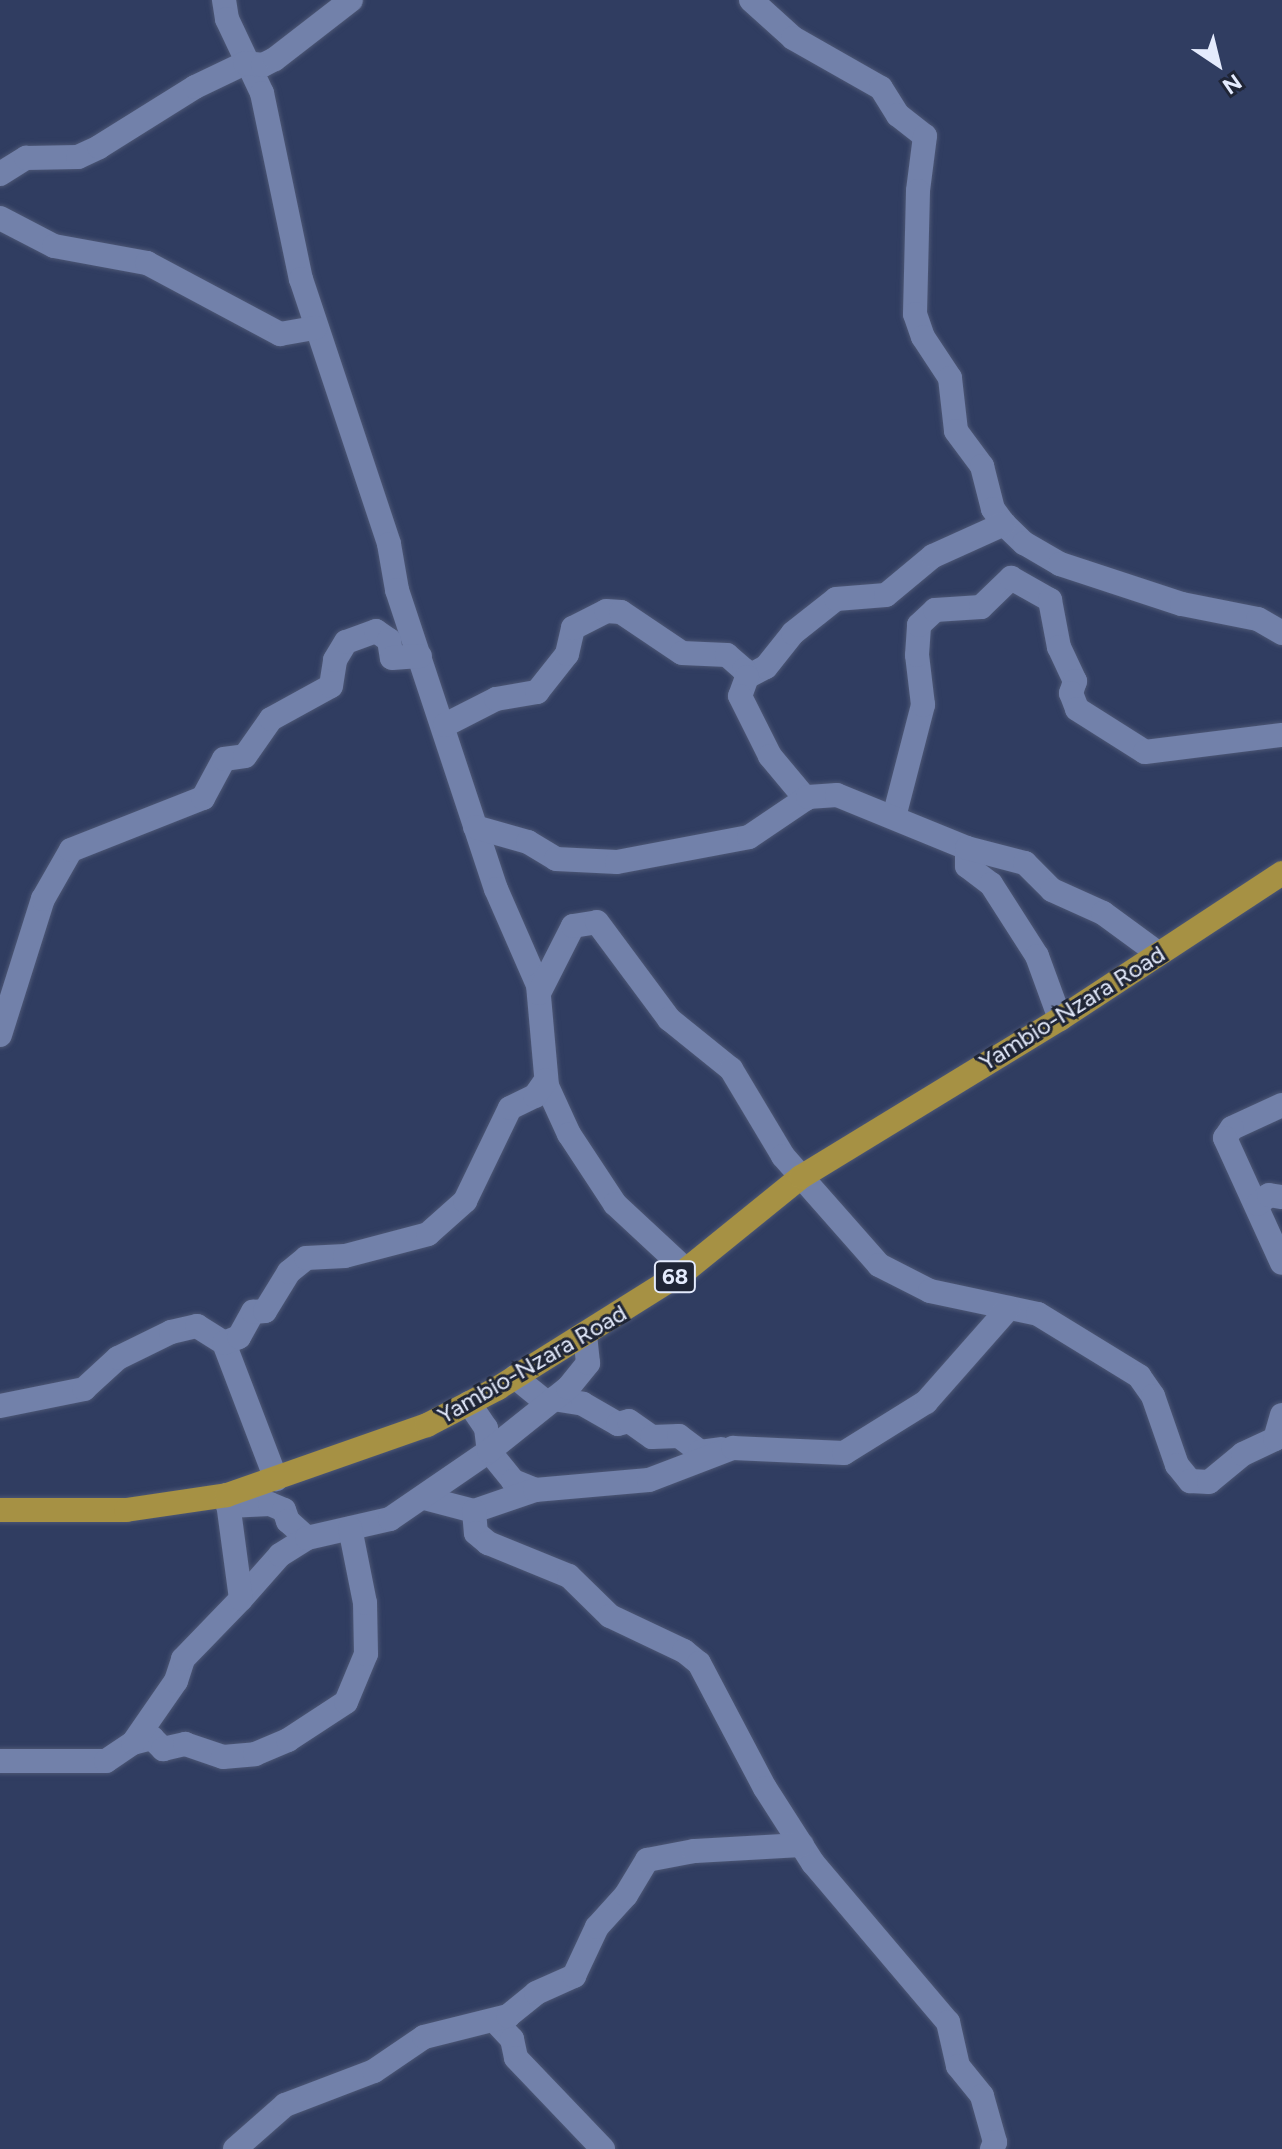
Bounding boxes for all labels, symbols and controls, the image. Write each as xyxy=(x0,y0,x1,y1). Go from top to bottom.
north arrow xyxy=(1178,24,1258,104)
text: N xyxy=(1217,68,1247,100)
street label: Yambio-Nzara Road xyxy=(974,939,1170,1077)
road number: 68 xyxy=(653,1259,697,1295)
street label: Yambio-Nzara Road xyxy=(432,1298,632,1430)

